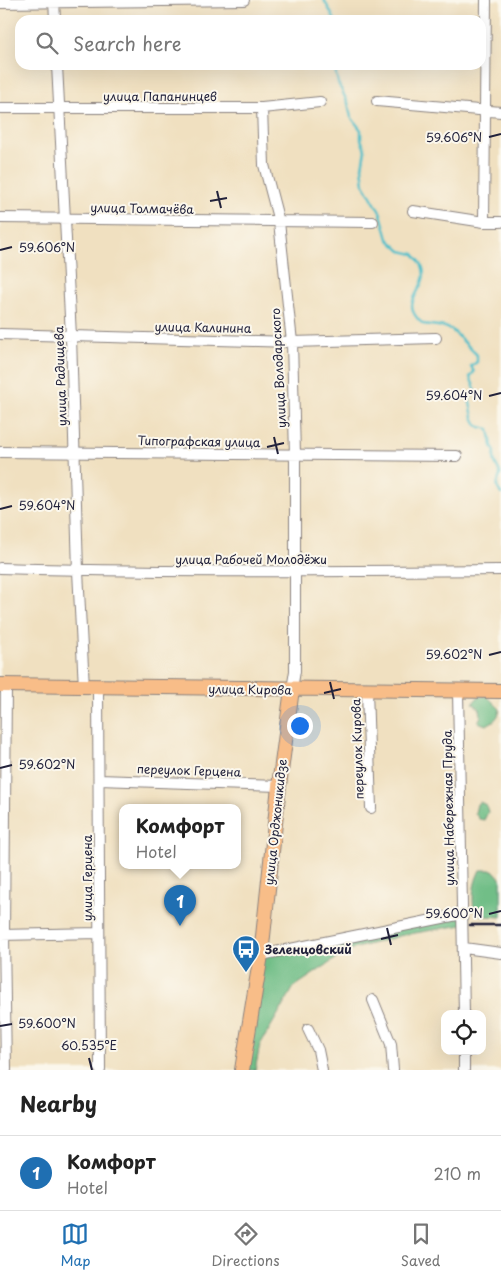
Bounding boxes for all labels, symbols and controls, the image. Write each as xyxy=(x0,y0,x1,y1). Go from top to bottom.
search box xyxy=(15,15,486,70)
icon: search xyxy=(33,29,61,57)
text: Search here xyxy=(73,29,182,57)
street label: улица Папанинцев xyxy=(103,87,217,105)
text: 59.606°N xyxy=(426,128,482,146)
street label: улица Толмачёва xyxy=(90,198,194,218)
text: 59.606°N xyxy=(19,238,75,256)
street label: улица Володарского xyxy=(266,307,290,428)
street label: улица Калинина xyxy=(154,317,252,337)
street label: улица Радищева xyxy=(49,325,71,426)
text: 59.604°N xyxy=(426,386,482,404)
street label: Типографская улица xyxy=(137,431,261,451)
text: 59.604°N xyxy=(19,496,75,514)
street label: улица Рабочей Молодёжи xyxy=(175,550,327,568)
text: 59.602°N xyxy=(425,645,483,663)
street label: улица Кирова xyxy=(208,679,292,699)
street label: переулок Кирова xyxy=(346,698,368,800)
your location xyxy=(287,713,313,739)
street label: улица Набережная Пруда xyxy=(438,730,458,886)
text: 59.602°N xyxy=(18,755,76,773)
street label: улица Орджоникидзе xyxy=(259,758,291,886)
street label: переулок Герцена xyxy=(137,759,242,781)
popup xyxy=(119,804,241,869)
text: Комфорт xyxy=(136,811,224,839)
street label: улица Герцена xyxy=(78,834,96,921)
text: Hotel xyxy=(136,839,177,863)
pin: 1 xyxy=(164,885,196,926)
text: 59.600°N xyxy=(425,904,483,922)
bus stop icon: Зеленцовский xyxy=(231,934,261,973)
place label: Зеленцовский xyxy=(264,940,352,958)
map controls xyxy=(441,1010,486,1055)
button: locate xyxy=(441,1010,486,1055)
text: 59.600°N xyxy=(18,1014,76,1032)
text: 60.535°E xyxy=(61,1036,117,1054)
text: Nearby xyxy=(20,1087,97,1119)
text: Комфорт xyxy=(67,1147,156,1175)
text: 1 xyxy=(32,1161,40,1185)
text: 210 m xyxy=(433,1161,481,1185)
text: Hotel xyxy=(67,1175,108,1199)
tab: Map xyxy=(61,1220,90,1271)
tab: Directions xyxy=(212,1220,280,1271)
tab: Saved xyxy=(401,1220,440,1271)

